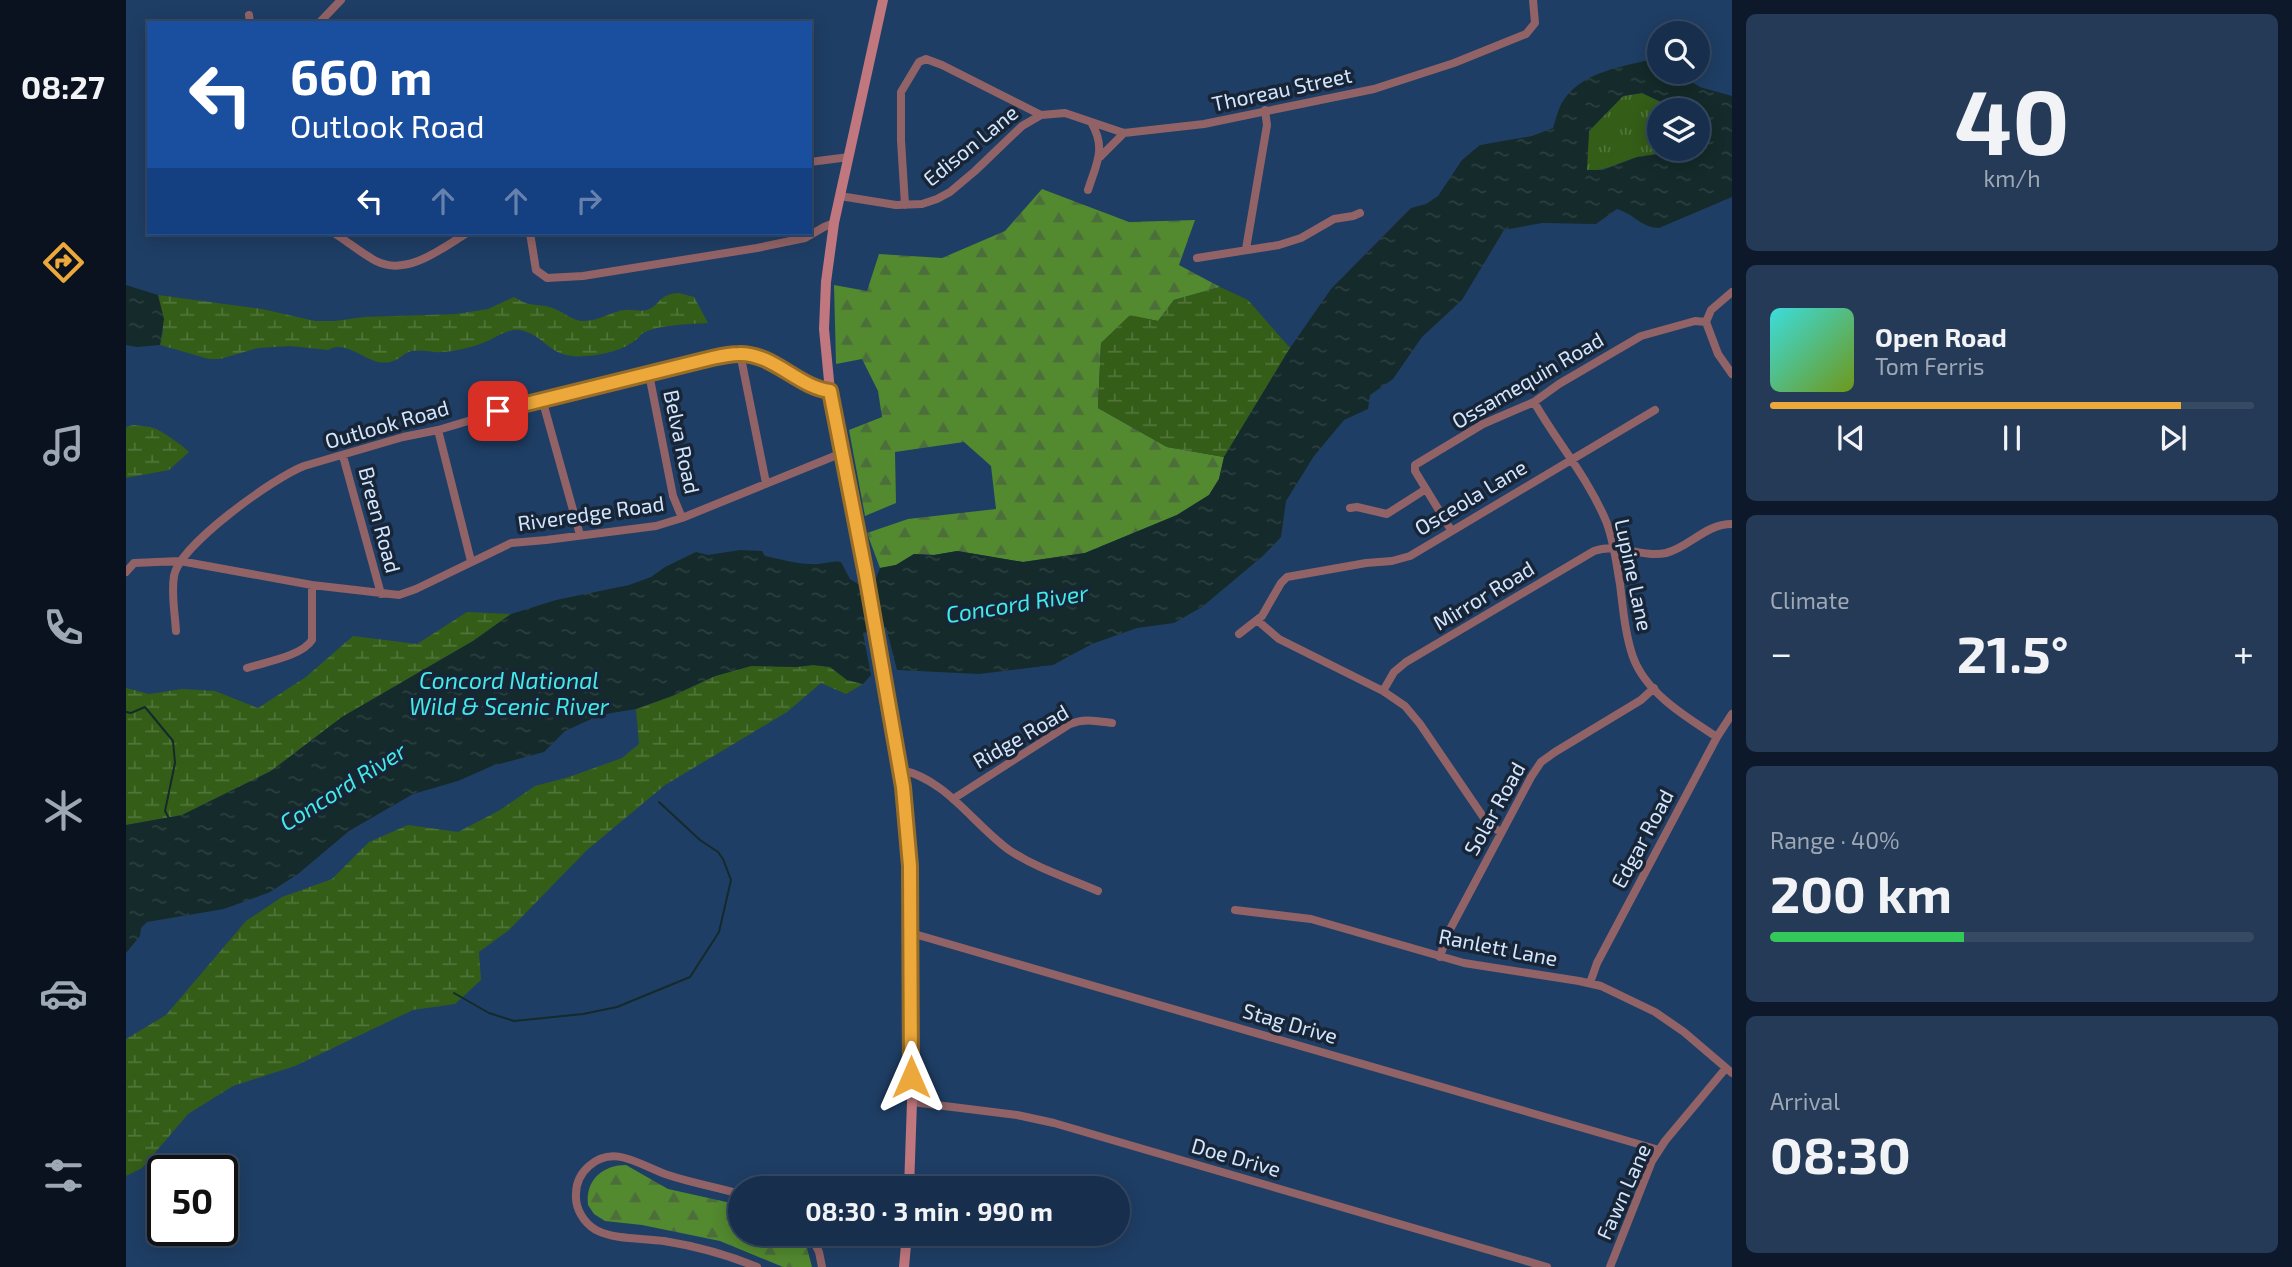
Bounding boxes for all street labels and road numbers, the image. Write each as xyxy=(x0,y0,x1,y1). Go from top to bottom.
street label: Thoreau Street xyxy=(1209,62,1354,116)
street label: Edison Lane xyxy=(918,99,1022,191)
street label: Ossamequin Road xyxy=(1447,326,1608,433)
street label: Belva Road xyxy=(659,387,706,496)
street label: Outlook Road xyxy=(322,394,451,453)
street label: Osceola Lane xyxy=(1410,453,1531,540)
street label: Breen Road xyxy=(354,464,407,575)
street label: Riveredge Road xyxy=(516,490,666,535)
street label: Lupine Lane xyxy=(1610,516,1659,633)
street label: Mirror Road xyxy=(1428,555,1538,635)
street label: Ridge Road xyxy=(968,698,1072,773)
street label: Solar Road xyxy=(1458,757,1529,859)
street label: Edgar Road xyxy=(1605,785,1678,892)
street label: Ranlett Lane xyxy=(1437,923,1560,970)
street label: Stag Drive xyxy=(1240,997,1341,1048)
street label: Doe Drive xyxy=(1189,1132,1284,1181)
street label: Fawn Lane xyxy=(1590,1140,1655,1243)

